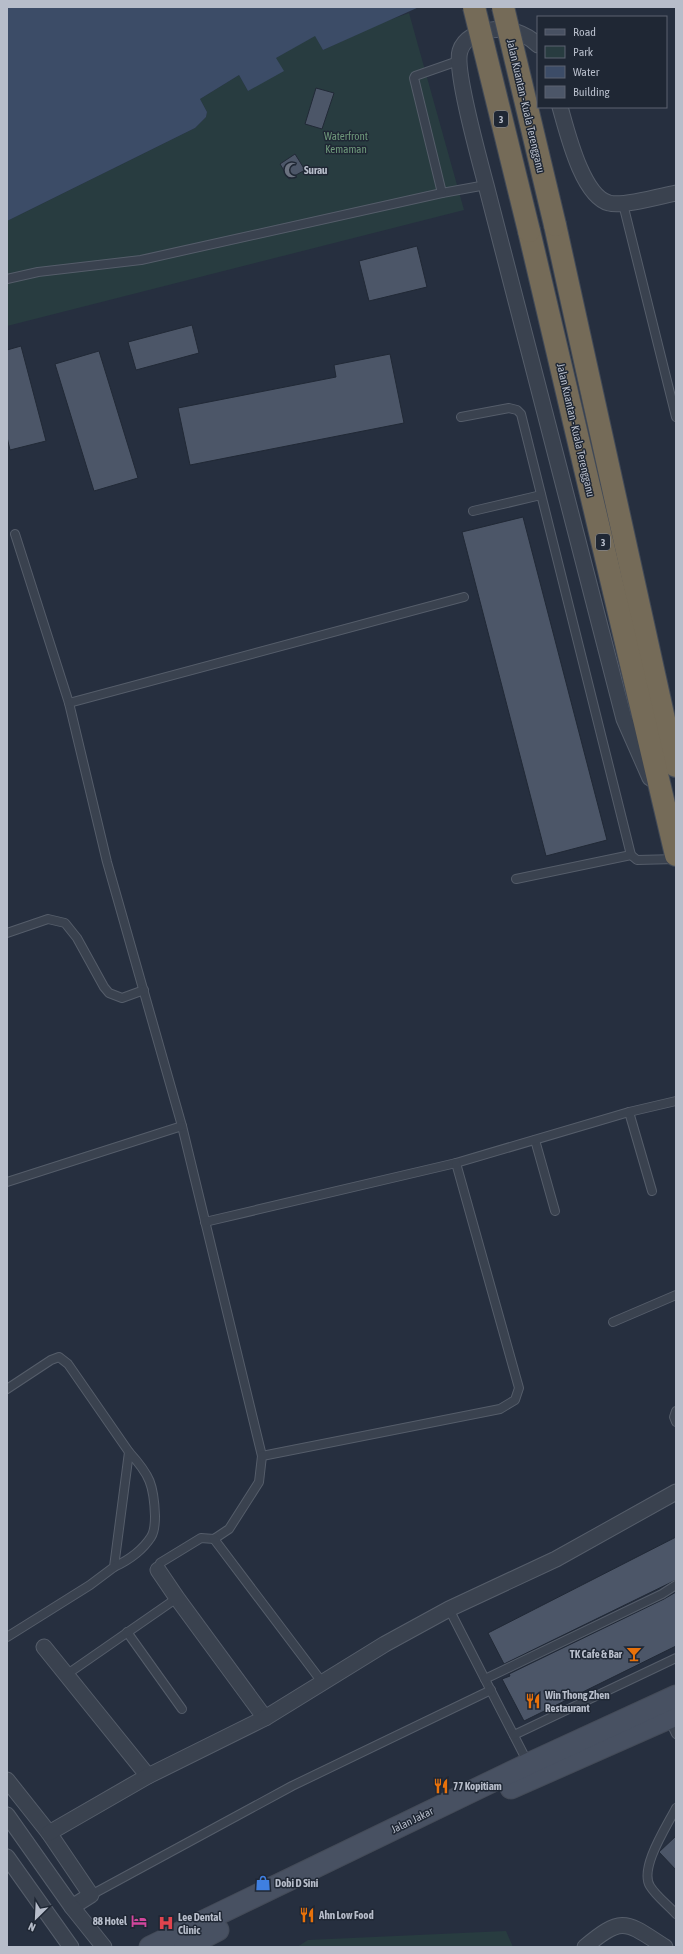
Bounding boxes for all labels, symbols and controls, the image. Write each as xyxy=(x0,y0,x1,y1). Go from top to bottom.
legend xyxy=(537,16,667,108)
text: Road xyxy=(573,25,596,39)
street label: Jalan Kuantan - Kuala Terengganu xyxy=(505,38,547,174)
text: Park xyxy=(573,45,594,59)
text: Water xyxy=(573,65,600,79)
text: Building xyxy=(573,85,611,99)
road number: 3 xyxy=(494,111,508,127)
park label: Waterfront Kemaman xyxy=(324,130,368,155)
mosque icon: Surau xyxy=(283,161,301,179)
place label: Surau xyxy=(304,164,327,176)
street label: Jalan Kuantan - Kuala Terengganu xyxy=(555,362,597,498)
road number: 3 xyxy=(596,534,610,550)
bar icon: TK Cafe & Bar xyxy=(625,1645,643,1663)
place label: TK Cafe & Bar xyxy=(570,1648,623,1660)
place label: Win Thong Zhen Restaurant xyxy=(544,1689,610,1714)
restaurant icon: Win Thong Zhen Restaurant xyxy=(524,1692,542,1710)
restaurant icon: 77 Kopitiam xyxy=(432,1777,450,1795)
place label: 77 Kopitiam xyxy=(453,1780,502,1792)
street label: Jalan Jakar xyxy=(389,1804,436,1835)
shop icon: Dobi D Sini xyxy=(254,1874,272,1892)
place label: Dobi D Sini xyxy=(275,1877,319,1889)
north arrow xyxy=(16,1898,56,1938)
restaurant icon: Ahn Low Food xyxy=(298,1906,316,1924)
place label: Ahn Low Food xyxy=(318,1909,374,1921)
place label: Lee Dental Clinic xyxy=(178,1911,222,1936)
hotel icon: 88 Hotel xyxy=(130,1912,148,1930)
hospital icon: Lee Dental Clinic xyxy=(157,1914,175,1932)
place label: 88 Hotel xyxy=(93,1915,128,1927)
text: N xyxy=(27,1920,37,1934)

